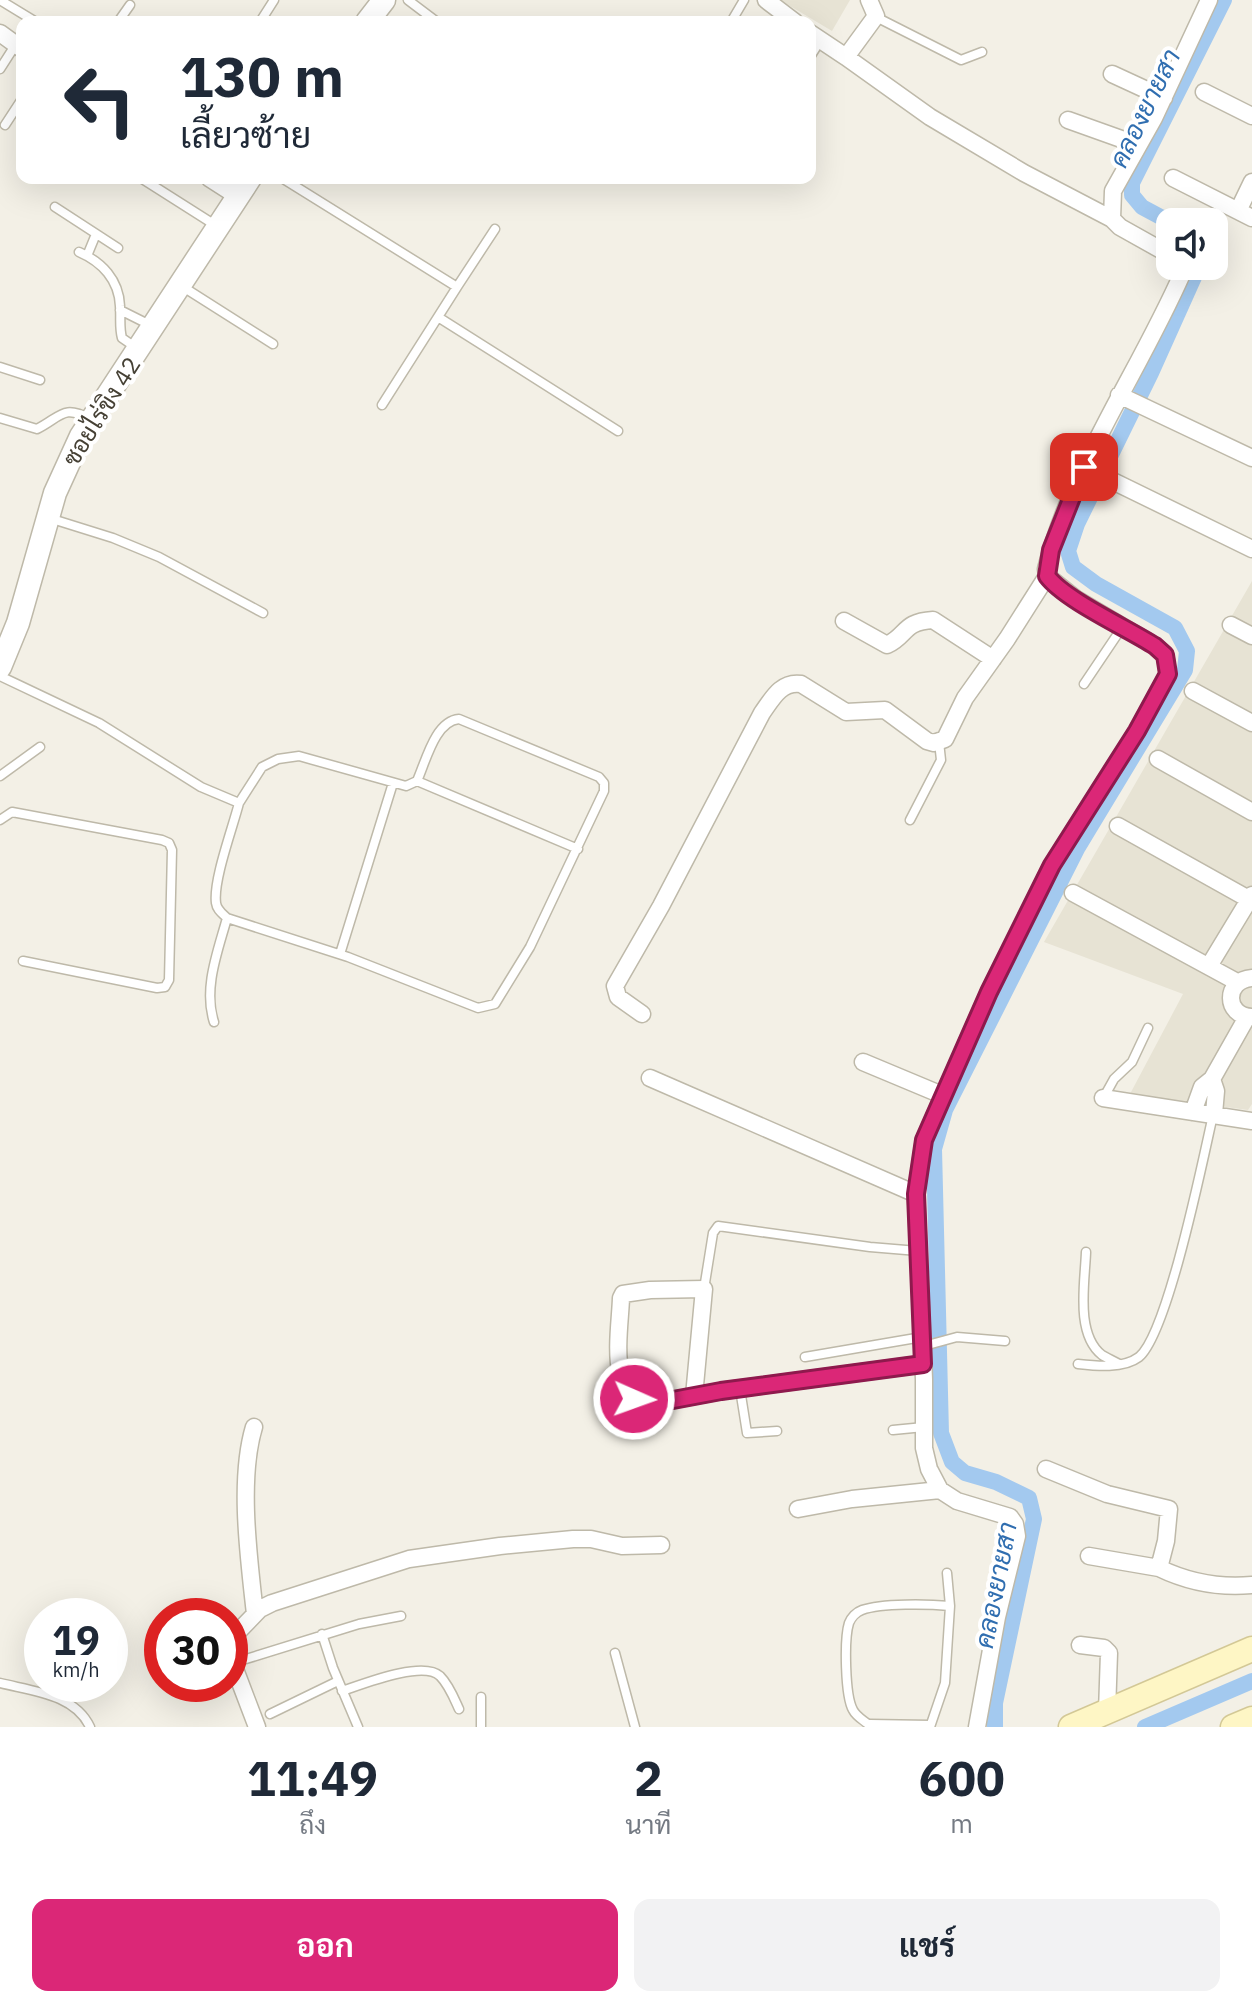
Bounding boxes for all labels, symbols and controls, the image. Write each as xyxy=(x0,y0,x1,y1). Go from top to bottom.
text: 130 m xyxy=(180,40,344,112)
water label: คลองยายสา xyxy=(1101,43,1187,173)
icon: left xyxy=(48,48,152,152)
text: เลี้ยวซ้าย xyxy=(180,111,311,158)
map controls xyxy=(1156,208,1228,280)
button: sound xyxy=(1156,208,1228,280)
street label: ซอยไร่ขิง 42 xyxy=(55,350,147,472)
pin xyxy=(1050,433,1118,501)
icon: arrive xyxy=(1062,445,1106,489)
position arrow xyxy=(592,1357,676,1441)
water label: คลองยายสา xyxy=(966,1519,1024,1651)
speed limit sign: 30 xyxy=(144,1598,248,1702)
text: 19 xyxy=(52,1614,100,1666)
text: km/h xyxy=(52,1656,100,1683)
text: 11:49 xyxy=(247,1747,378,1809)
text: 2 xyxy=(634,1747,663,1809)
text: 600 xyxy=(919,1747,1005,1809)
text: m xyxy=(950,1806,973,1840)
text: ถึง xyxy=(299,1807,326,1841)
text: นาที xyxy=(625,1807,671,1841)
button: ออก xyxy=(32,1899,618,1991)
button: แชร์ xyxy=(634,1899,1220,1991)

